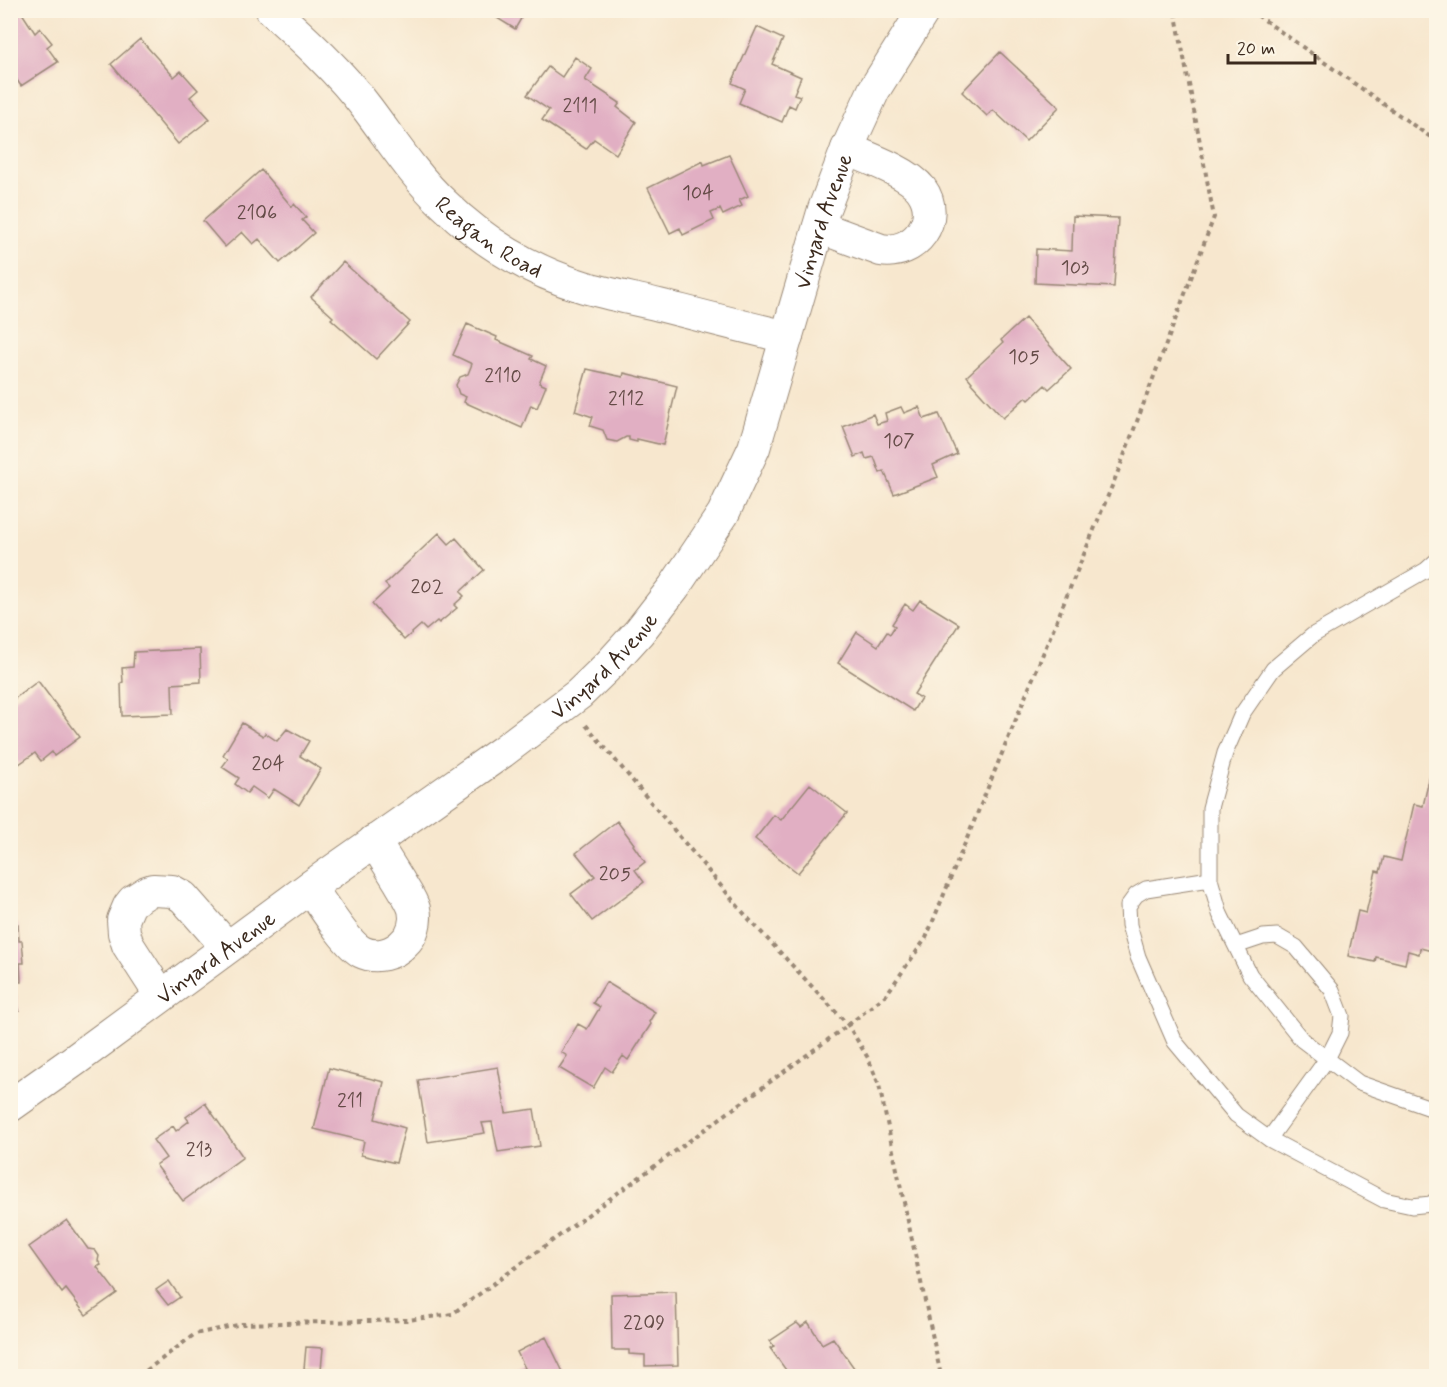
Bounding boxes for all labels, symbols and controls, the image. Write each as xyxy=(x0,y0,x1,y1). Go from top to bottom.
scale bar xyxy=(1228,27,1315,65)
text: 20 m xyxy=(1237,37,1275,61)
house number: 2111 xyxy=(562,93,598,120)
street label: Vinyard Avenue xyxy=(789,150,860,293)
house number: 104 xyxy=(682,180,714,207)
street label: Reagan Road xyxy=(428,191,546,285)
house number: 2106 xyxy=(237,200,277,227)
house number: 103 xyxy=(1061,255,1089,282)
house number: 105 xyxy=(1008,344,1040,371)
house number: 2110 xyxy=(484,363,522,390)
house number: 2112 xyxy=(608,386,644,413)
house number: 107 xyxy=(883,428,915,455)
house number: 202 xyxy=(410,574,444,601)
street label: Vinyard Avenue xyxy=(545,607,665,727)
house number: 204 xyxy=(251,751,285,778)
house number: 205 xyxy=(599,861,631,888)
street label: Vinyard Avenue xyxy=(151,905,282,1011)
house number: 211 xyxy=(337,1088,363,1115)
house number: 213 xyxy=(186,1137,212,1164)
house number: 2209 xyxy=(623,1310,665,1337)

